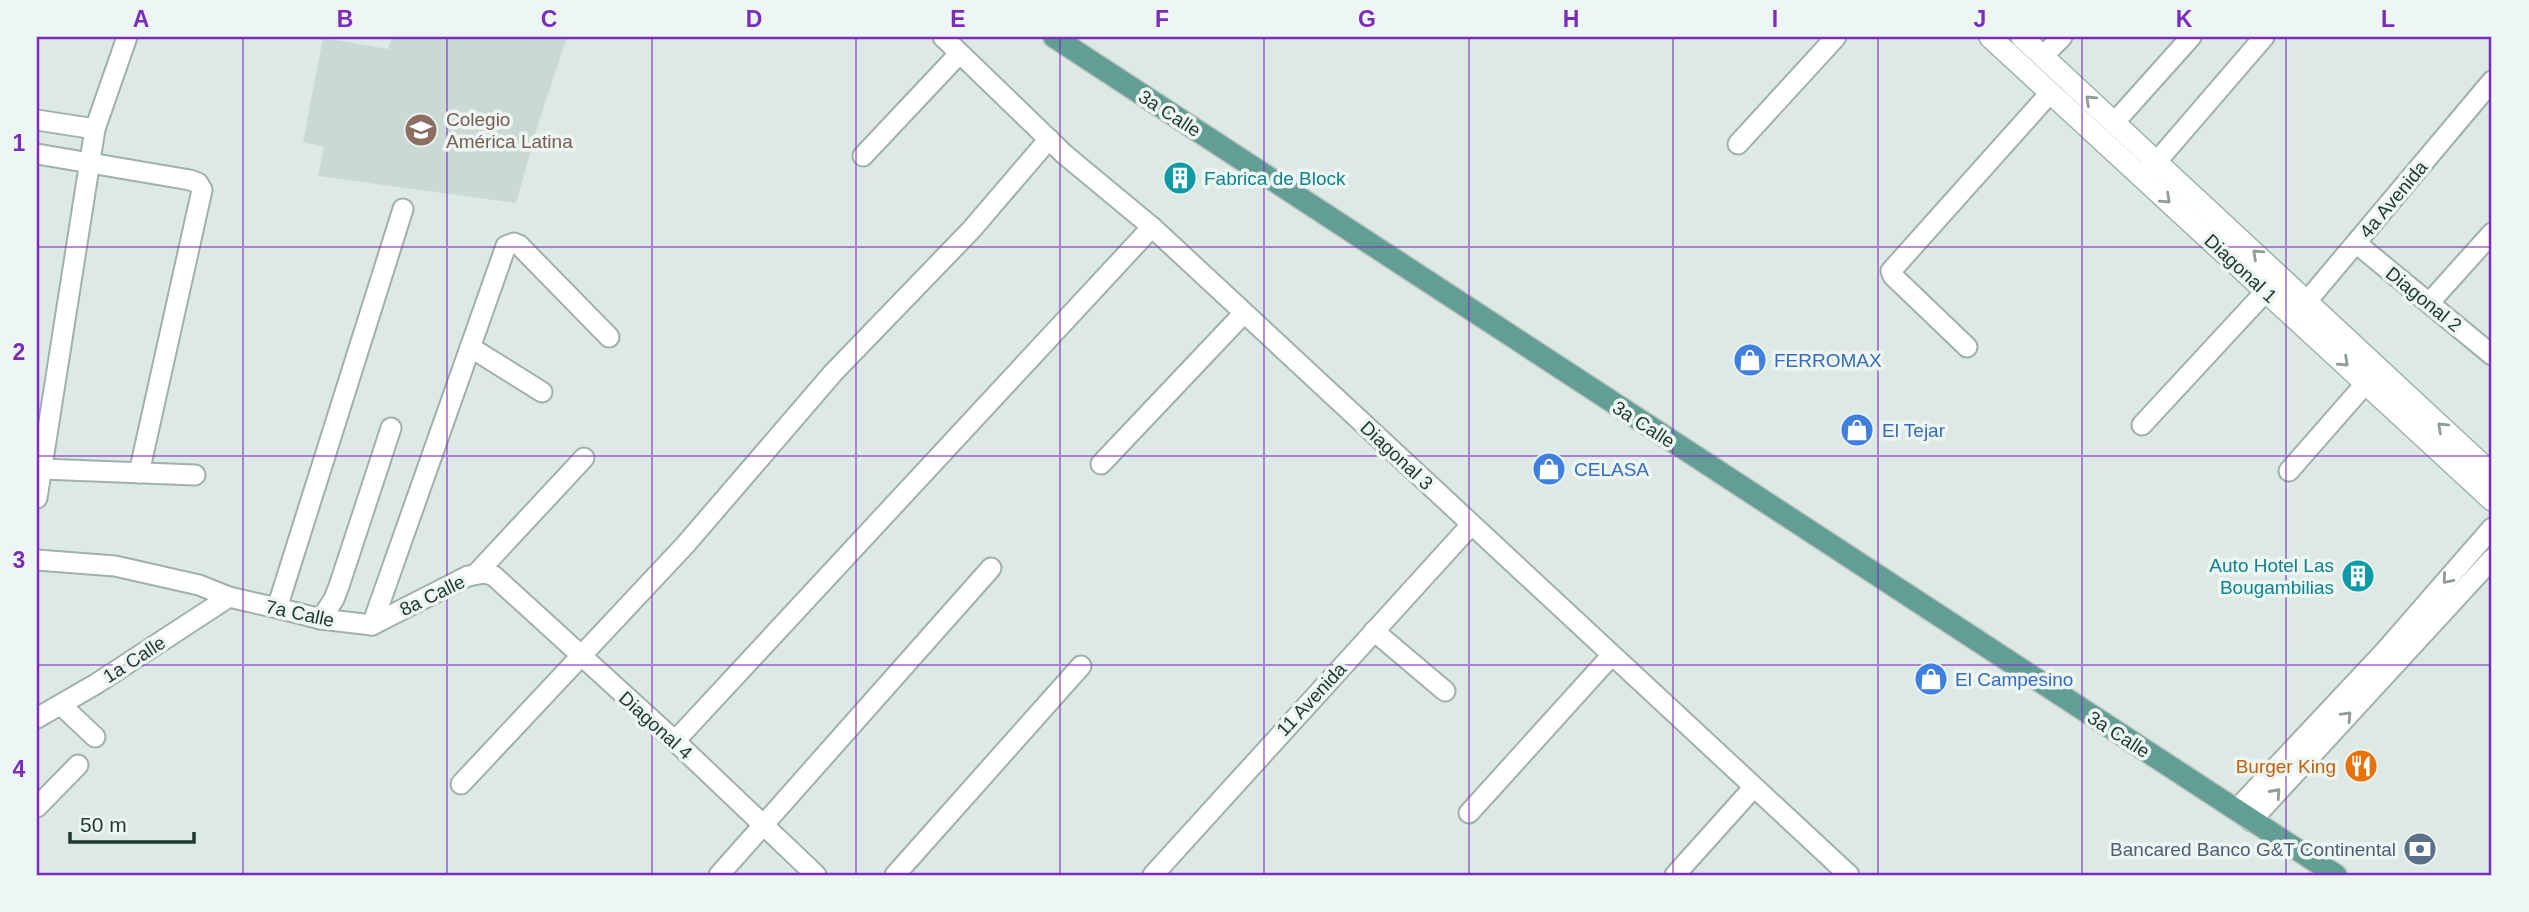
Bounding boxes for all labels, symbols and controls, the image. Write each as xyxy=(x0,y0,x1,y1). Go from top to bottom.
text: A xyxy=(133,6,149,32)
text: B xyxy=(337,6,353,32)
text: C xyxy=(541,6,557,32)
text: D xyxy=(746,6,762,32)
text: E xyxy=(950,6,966,32)
text: F xyxy=(1155,6,1169,32)
text: G xyxy=(1358,6,1376,32)
text: H xyxy=(1563,6,1579,32)
text: I xyxy=(1772,6,1778,32)
text: J xyxy=(1974,6,1986,32)
text: K xyxy=(2176,6,2193,32)
text: L xyxy=(2381,6,2395,32)
street label: 3a Calle xyxy=(1135,86,1205,141)
one-way arrow xyxy=(2085,95,2098,108)
place label: Colegio América Latina xyxy=(446,109,573,152)
school or university icon: Colegio América Latina xyxy=(402,111,440,149)
text: 1 xyxy=(13,130,26,156)
street label: 4a Avenida xyxy=(2355,156,2432,242)
building icon: Fabrica de Block xyxy=(1161,159,1199,197)
place label: Fabrica de Block xyxy=(1204,168,1346,189)
one-way arrow xyxy=(2158,191,2171,203)
street label: Diagonal 1 xyxy=(2200,230,2281,307)
one-way arrow xyxy=(2252,250,2265,263)
street label: Diagonal 2 xyxy=(2382,263,2466,336)
text: 2 xyxy=(13,339,25,365)
shop icon: FERROMAX xyxy=(1731,341,1769,379)
place label: FERROMAX xyxy=(1774,350,1882,371)
one-way arrow xyxy=(2336,354,2349,367)
street label: 3a Calle xyxy=(1609,397,1679,452)
shop icon: El Tejar xyxy=(1838,411,1876,449)
street label: Diagonal 3 xyxy=(1356,417,1437,494)
place label: El Tejar xyxy=(1882,420,1946,441)
one-way arrow xyxy=(2437,423,2450,435)
shop icon: CELASA xyxy=(1530,450,1568,488)
place label: CELASA xyxy=(1574,459,1649,480)
text: 3 xyxy=(13,547,25,573)
place label: Auto Hotel Las Bougambilias xyxy=(2209,555,2334,598)
building icon: Auto Hotel Las Bougambilias xyxy=(2339,557,2377,595)
street label: 8a Calle xyxy=(396,571,468,620)
one-way arrow xyxy=(2443,571,2455,584)
street label: 7a Calle xyxy=(264,596,336,631)
street label: 1a Calle xyxy=(99,632,169,687)
street label: 11 Avenida xyxy=(1272,658,1351,740)
shop icon: El Campesino xyxy=(1912,660,1950,698)
place label: El Campesino xyxy=(1955,669,2073,690)
street label: Diagonal 4 xyxy=(615,687,697,764)
street label: 3a Calle xyxy=(2084,707,2154,762)
one-way arrow xyxy=(2339,711,2352,724)
restaurant icon: Burger King xyxy=(2342,747,2380,785)
text: 4 xyxy=(13,756,26,782)
place label: Burger King xyxy=(2236,756,2336,777)
one-way arrow xyxy=(2268,788,2280,801)
scale bar xyxy=(70,800,194,844)
text: 50 m xyxy=(80,813,127,836)
bank icon: Bancared Banco G&T Continental xyxy=(2401,830,2439,868)
place label: Bancared Banco G&T Continental xyxy=(2110,839,2396,860)

